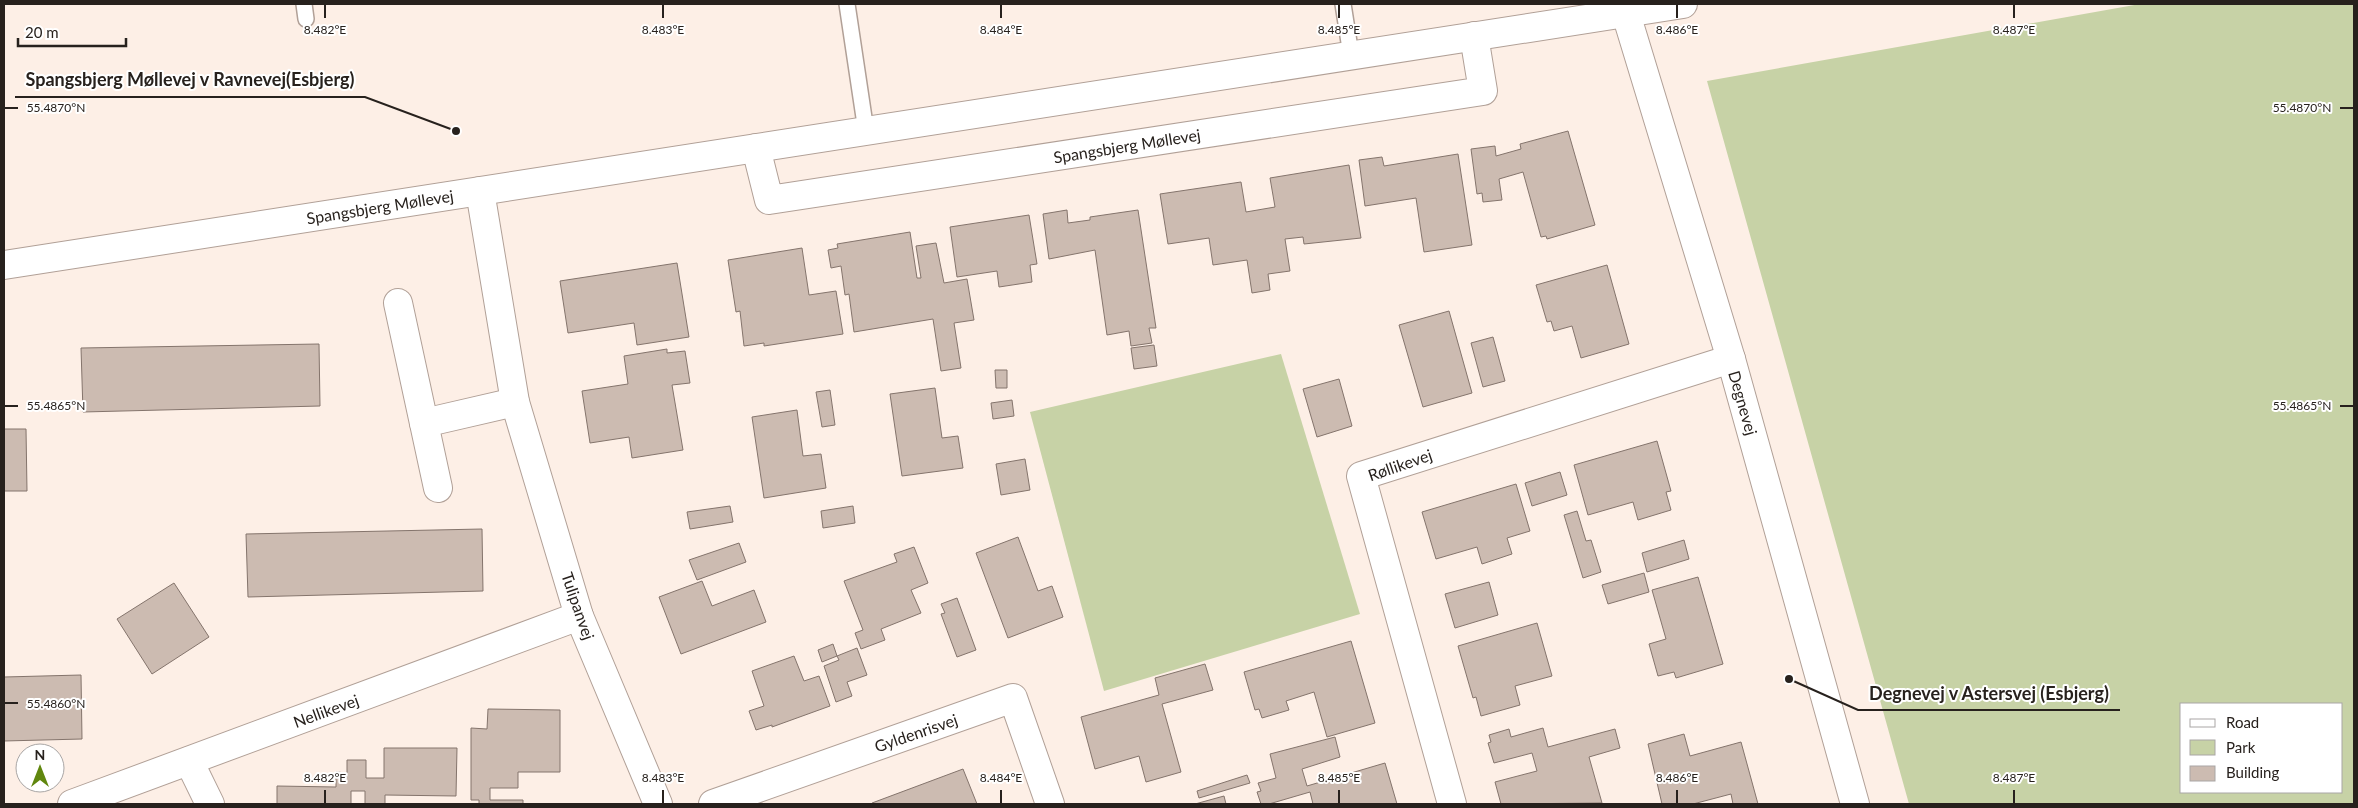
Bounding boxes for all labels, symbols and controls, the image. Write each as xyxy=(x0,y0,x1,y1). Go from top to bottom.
scale bar xyxy=(18,15,125,47)
text: 8.482°E xyxy=(304,22,346,37)
text: 8.483°E xyxy=(642,22,684,37)
text: 8.484°E xyxy=(980,22,1022,37)
text: 8.485°E xyxy=(1318,22,1360,37)
text: 8.486°E xyxy=(1656,22,1698,37)
text: 8.487°E xyxy=(1993,22,2035,37)
text: 20 m xyxy=(25,23,59,41)
callout: Spangsbjerg Møllevej v Ravnevej(Esbjerg) xyxy=(15,64,365,97)
text: Spangsbjerg Møllevej v Ravnevej(Esbjerg) xyxy=(25,68,355,90)
text: 55.4870°N xyxy=(27,100,85,115)
text: 55.4870°N xyxy=(2273,100,2331,115)
street label: Spangsbjerg Møllevej xyxy=(1052,124,1202,167)
street label: Spangsbjerg Møllevej xyxy=(305,185,455,228)
street label: Degnevej xyxy=(1725,368,1762,437)
text: 55.4865°N xyxy=(27,398,85,413)
text: 55.4865°N xyxy=(2273,398,2331,413)
street label: Røllikevej xyxy=(1365,445,1434,484)
street label: Tulipanvej xyxy=(558,570,599,642)
callout: Degnevej v Astersvej (Esbjerg) xyxy=(1858,677,2120,710)
text: Degnevej v Astersvej (Esbjerg) xyxy=(1869,682,2109,704)
street label: Nellikevej xyxy=(291,690,361,731)
text: 55.4860°N xyxy=(27,696,85,711)
legend xyxy=(2180,703,2343,793)
street label: Gyldenrisvej xyxy=(872,709,960,756)
text: Road xyxy=(2226,713,2259,731)
text: Park xyxy=(2226,738,2256,756)
north arrow xyxy=(15,743,65,793)
text: N xyxy=(35,746,45,763)
text: Building xyxy=(2226,763,2279,781)
text: 8.482°E xyxy=(304,770,346,785)
text: 8.483°E xyxy=(642,770,684,785)
text: 8.484°E xyxy=(980,770,1022,785)
text: 8.485°E xyxy=(1318,770,1360,785)
text: 8.486°E xyxy=(1656,770,1698,785)
text: 8.487°E xyxy=(1993,770,2035,785)

